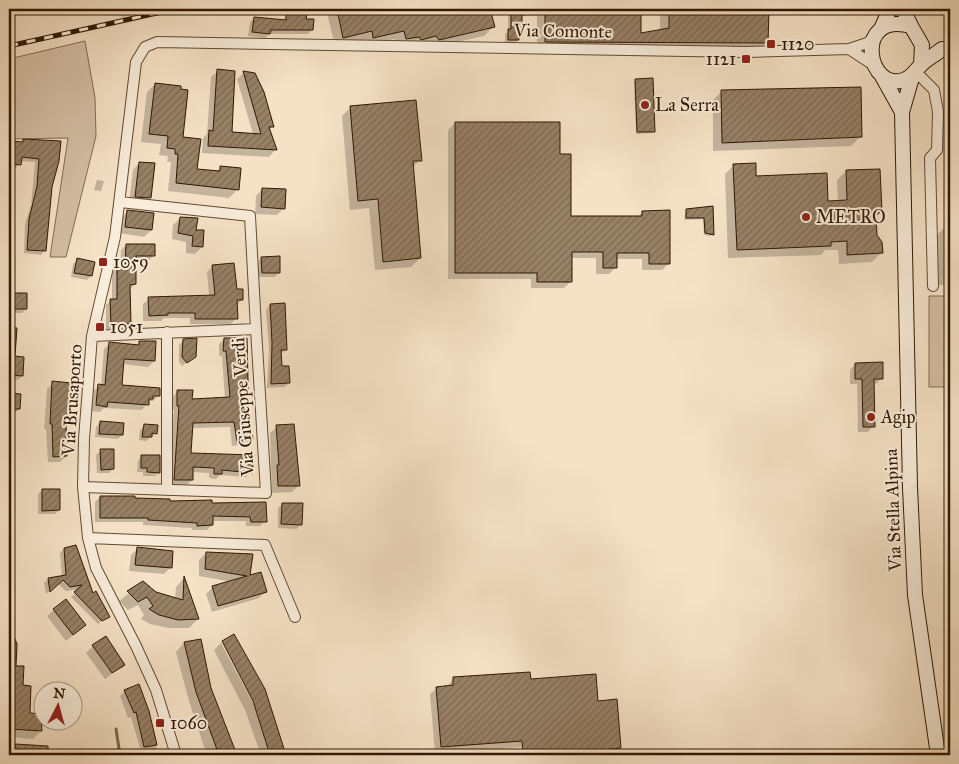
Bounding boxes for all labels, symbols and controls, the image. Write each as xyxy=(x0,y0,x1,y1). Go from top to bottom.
street label: Via Comonte xyxy=(513,19,612,43)
place label: 1120 xyxy=(781,33,815,55)
marker: 1120 xyxy=(765,38,777,50)
place label: 1121 xyxy=(706,48,736,70)
marker: 1121 xyxy=(740,53,752,65)
place label: La Serra xyxy=(655,94,719,116)
marker: La Serra xyxy=(639,99,651,111)
place label: METRO xyxy=(816,206,886,228)
marker: METRO xyxy=(800,211,812,223)
place label: 1059 xyxy=(113,251,149,273)
marker: 1059 xyxy=(97,256,109,268)
place label: 1051 xyxy=(110,316,143,338)
marker: 1051 xyxy=(94,321,106,333)
street label: Via Giuseppe Verdi xyxy=(227,337,259,478)
street label: Via Brusaporto xyxy=(57,343,87,458)
place label: Agip xyxy=(880,406,915,429)
marker: Agip xyxy=(865,411,877,423)
street label: Via Stella Alpina xyxy=(880,448,906,573)
north arrow xyxy=(32,682,82,732)
text: N xyxy=(53,684,66,703)
place label: 1060 xyxy=(170,712,207,734)
marker: 1060 xyxy=(154,717,166,729)

